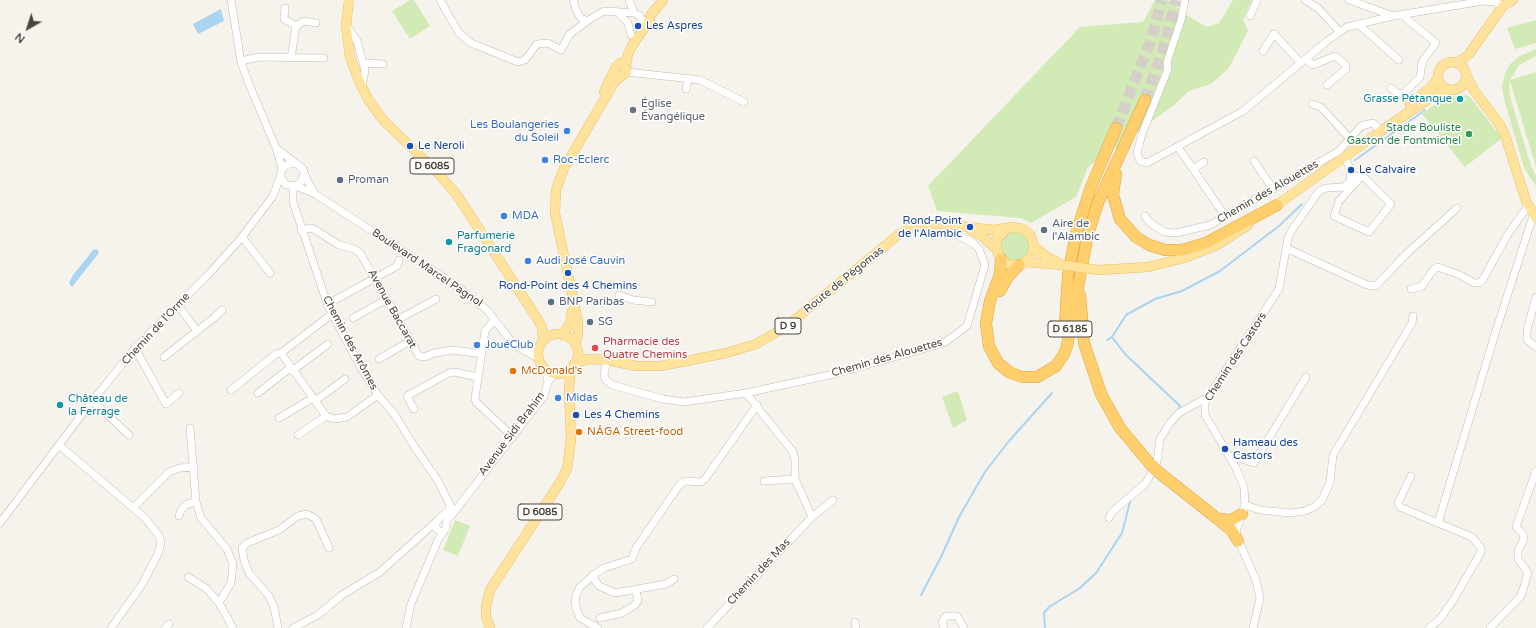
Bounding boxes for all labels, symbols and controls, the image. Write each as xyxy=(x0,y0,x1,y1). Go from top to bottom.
north arrow xyxy=(8,8,48,48)
place label: Les Aspres xyxy=(646,19,703,33)
marker: Les Aspres xyxy=(633,21,643,31)
text: N xyxy=(13,30,28,46)
place label: Grasse Pétanque xyxy=(1363,92,1452,106)
marker: Grasse Pétanque xyxy=(1455,94,1465,104)
place label: Église Évangélique xyxy=(641,97,705,123)
marker: Église Évangélique xyxy=(628,105,638,115)
place label: Les Boulangeries du Soleil xyxy=(470,118,559,144)
place label: Stade Bouliste Gaston de Fontmichel xyxy=(1347,121,1461,147)
marker: Les Boulangeries du Soleil xyxy=(562,126,572,136)
marker: Stade Bouliste Gaston de Fontmichel xyxy=(1464,129,1474,139)
place label: Le Neroli xyxy=(418,139,465,153)
marker: Le Neroli xyxy=(405,141,415,151)
place label: Roc-Eclerc xyxy=(553,153,609,167)
marker: Roc-Eclerc xyxy=(540,155,550,165)
road number: D 6085 xyxy=(410,158,454,174)
street label: Chemin des Alouettes xyxy=(1215,158,1321,226)
place label: Le Calvaire xyxy=(1359,163,1416,177)
marker: Le Calvaire xyxy=(1346,165,1356,175)
place label: Proman xyxy=(348,173,389,187)
marker: Proman xyxy=(335,175,345,185)
place label: MDA xyxy=(512,209,539,223)
marker: MDA xyxy=(499,211,509,221)
place label: Rond-Point de l'Alambic xyxy=(898,214,962,240)
place label: Aire de l'Alambic xyxy=(1052,217,1100,243)
marker: Rond-Point de l'Alambic xyxy=(965,222,975,232)
marker: Aire de l'Alambic xyxy=(1039,225,1049,235)
street label: Boulevard Marcel Pagnol xyxy=(369,226,485,310)
place label: Parfumerie Fragonard xyxy=(457,229,515,255)
marker: Parfumerie Fragonard xyxy=(444,237,454,247)
street label: Route de Pégomas xyxy=(801,244,887,316)
place label: Audi José Cauvin xyxy=(536,254,625,268)
marker: Audi José Cauvin xyxy=(523,256,533,266)
street label: Avenue Baccarat xyxy=(365,267,419,351)
marker: Rond-Point des 4 Chemins xyxy=(563,268,573,278)
place label: Rond-Point des 4 Chemins xyxy=(499,279,637,293)
street label: Chemin de l'Orme xyxy=(119,290,193,368)
street label: Chemin des Arômes xyxy=(320,294,380,392)
place label: BNP Paribas xyxy=(559,295,624,309)
marker: BNP Paribas xyxy=(546,297,556,307)
street label: Chemin des Castors xyxy=(1202,310,1270,404)
place label: SG xyxy=(598,315,613,329)
marker: SG xyxy=(585,317,595,327)
road number: D 9 xyxy=(775,318,801,334)
road number: D 6185 xyxy=(1048,321,1092,337)
place label: Pharmacie des Quatre Chemins xyxy=(603,335,687,361)
street label: Chemin des Alouettes xyxy=(830,336,944,380)
place label: JouéClub xyxy=(485,338,534,352)
marker: JouéClub xyxy=(472,340,482,350)
marker: Pharmacie des Quatre Chemins xyxy=(590,343,600,353)
place label: McDonald's xyxy=(521,364,582,378)
marker: McDonald's xyxy=(508,366,518,376)
street label: Avenue Sidi Brahim xyxy=(476,389,548,479)
place label: Midas xyxy=(566,391,598,405)
place label: Château de la Ferrage xyxy=(68,392,128,418)
marker: Midas xyxy=(553,393,563,403)
marker: Château de la Ferrage xyxy=(55,400,65,410)
place label: Les 4 Chemins xyxy=(584,408,660,422)
marker: Les 4 Chemins xyxy=(571,410,581,420)
place label: NÂGA Street-food xyxy=(587,425,683,439)
marker: NÂGA Street-food xyxy=(574,427,584,437)
place label: Hameau des Castors xyxy=(1233,436,1298,462)
marker: Hameau des Castors xyxy=(1220,444,1230,454)
road number: D 6085 xyxy=(518,504,562,520)
street label: Chemin des Mas xyxy=(725,536,793,608)

